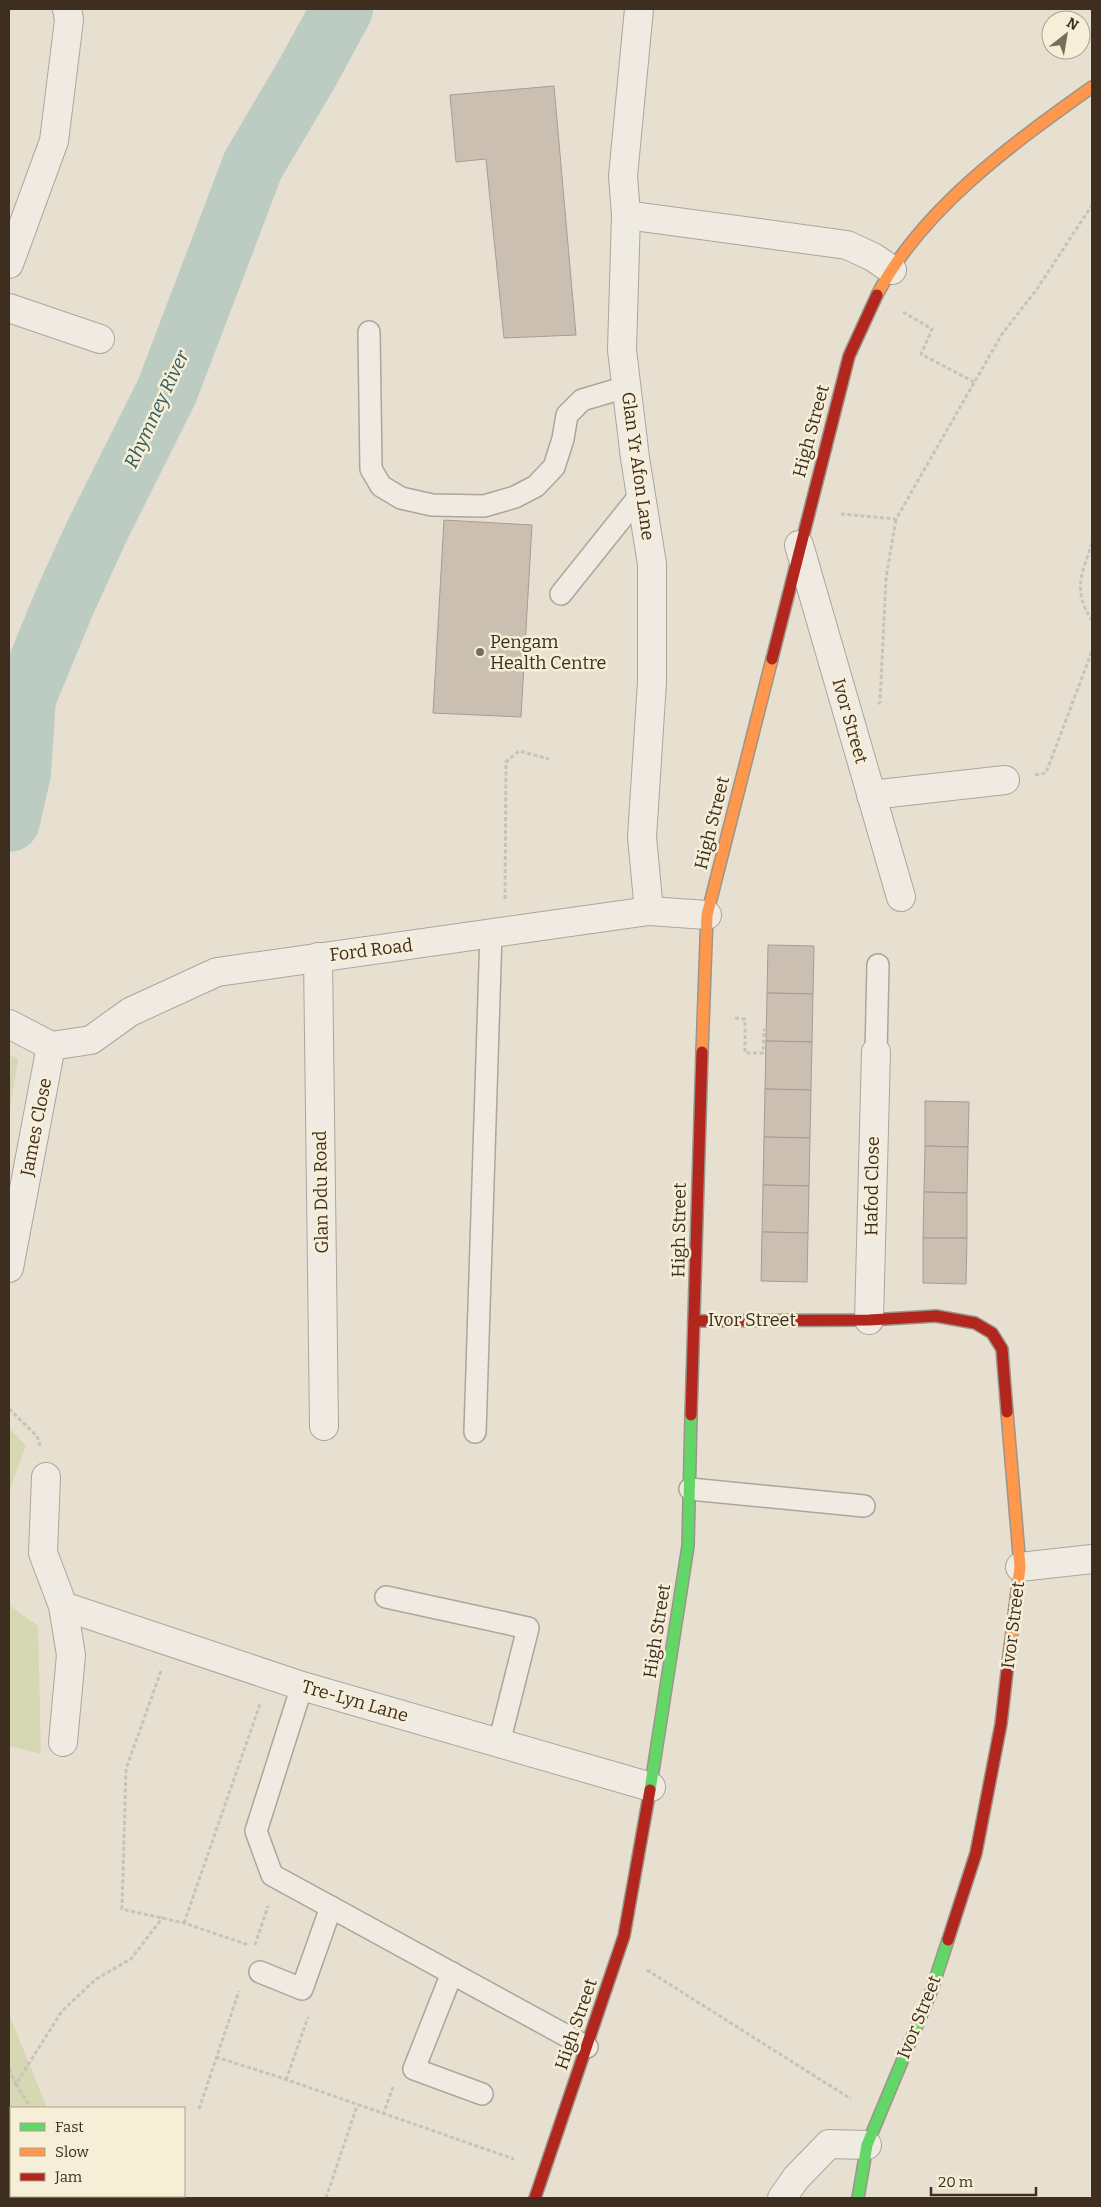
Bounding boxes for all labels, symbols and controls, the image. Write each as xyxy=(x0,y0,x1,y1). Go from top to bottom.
north arrow xyxy=(1041,10,1091,60)
text: N xyxy=(1063,14,1082,34)
water label: Rhymney River xyxy=(119,346,194,472)
street label: High Street xyxy=(788,382,834,480)
street label: Glan Yr Afon Lane xyxy=(617,390,659,542)
place label: Pengam Health Centre xyxy=(490,631,606,674)
marker: Pengam Health Centre xyxy=(474,646,486,658)
street label: Ivor Street xyxy=(827,676,873,767)
street label: High Street xyxy=(690,774,734,872)
street label: Ford Road xyxy=(328,934,414,966)
street label: James Close xyxy=(15,1076,56,1179)
street label: Glan Ddu Road xyxy=(309,1130,333,1254)
street label: Hafod Close xyxy=(860,1136,884,1236)
street label: High Street xyxy=(667,1182,691,1278)
street label: Ivor Street xyxy=(708,1309,796,1331)
street label: Ivor Street xyxy=(997,1580,1029,1670)
street label: High Street xyxy=(639,1582,675,1680)
street label: Tre-Lyn Lane xyxy=(299,1675,411,1727)
street label: Ivor Street xyxy=(892,1972,946,2062)
street label: High Street xyxy=(550,1975,602,2073)
legend xyxy=(10,2107,185,2197)
text: Fast xyxy=(55,2118,84,2136)
text: Slow xyxy=(55,2143,90,2161)
scale bar xyxy=(931,2164,1036,2196)
text: Jam xyxy=(54,2168,83,2186)
text: 20 m xyxy=(938,2173,974,2191)

